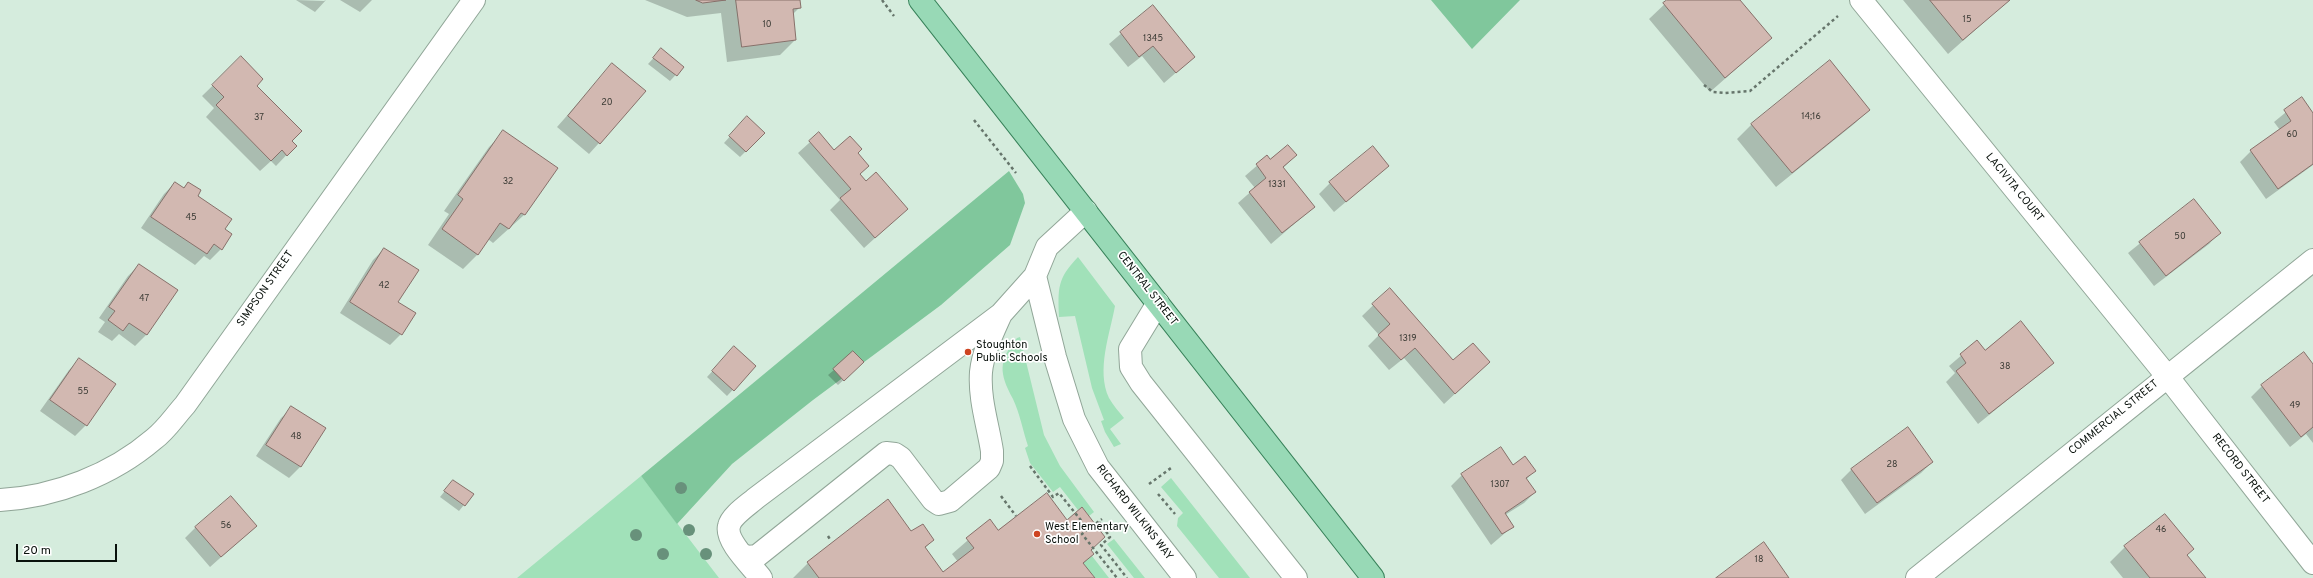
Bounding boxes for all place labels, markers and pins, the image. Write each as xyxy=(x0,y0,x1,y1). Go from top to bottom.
place label: Stoughton Public Schools xyxy=(976,339,1048,365)
marker: Stoughton Public Schools xyxy=(963,347,973,357)
place label: West Elementary School xyxy=(1045,521,1129,547)
marker: West Elementary School xyxy=(1032,529,1042,539)

